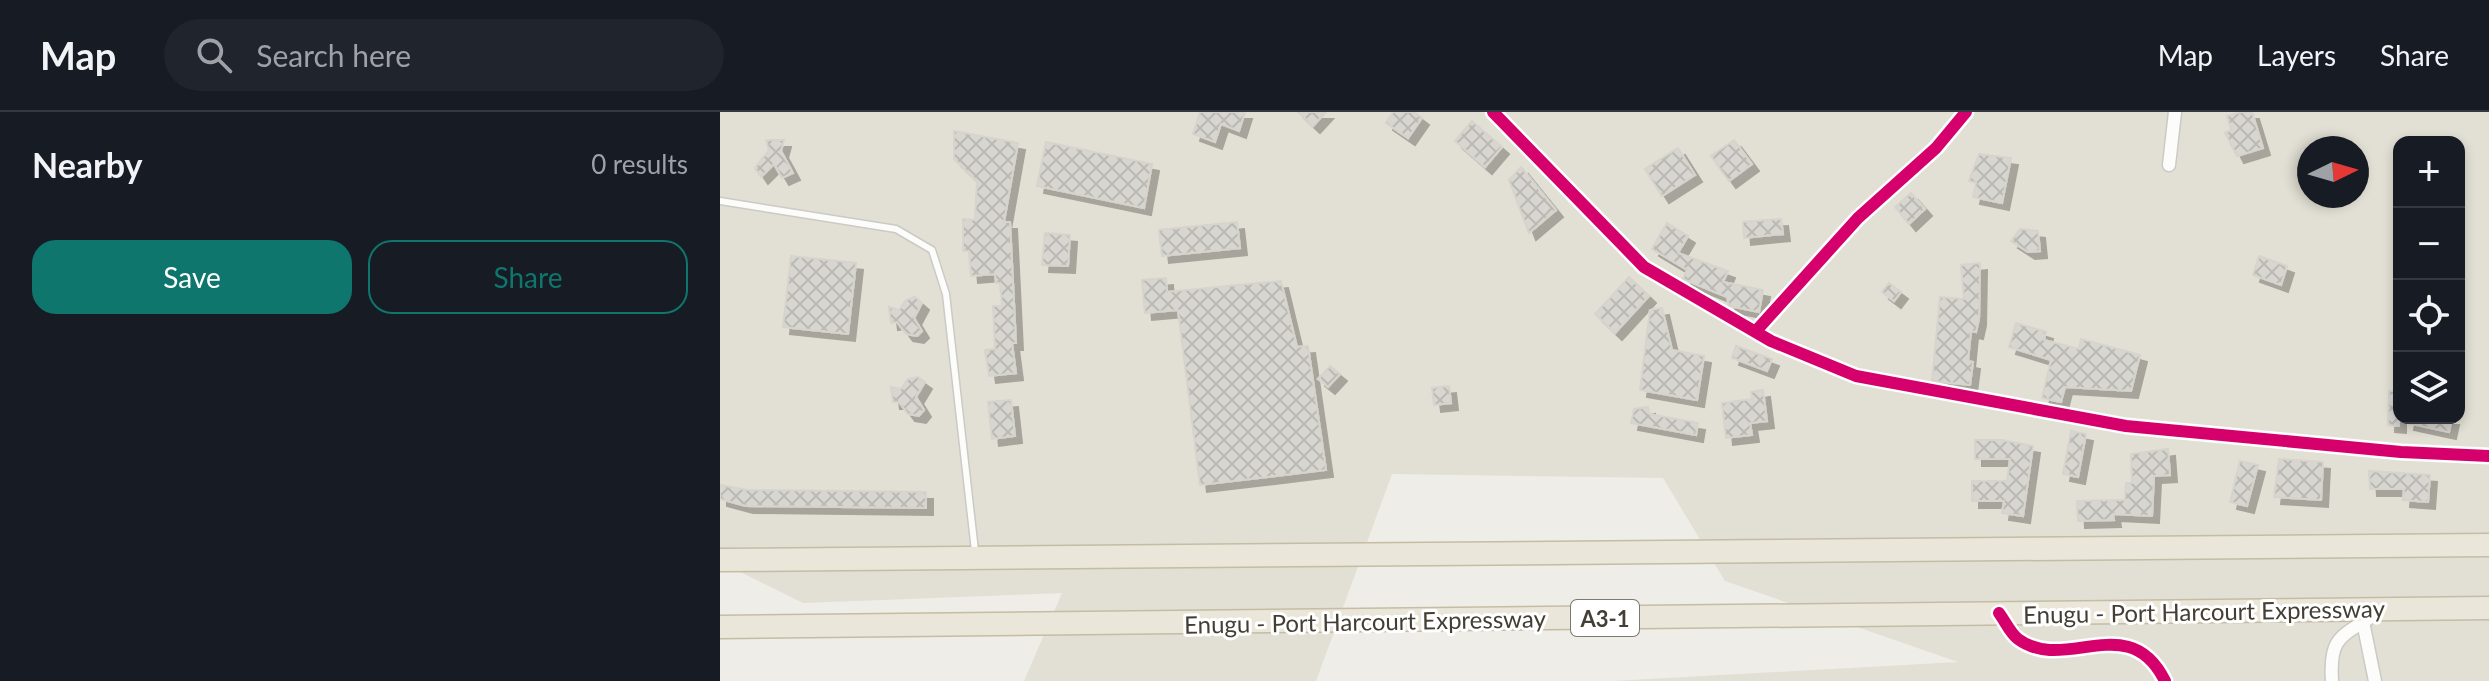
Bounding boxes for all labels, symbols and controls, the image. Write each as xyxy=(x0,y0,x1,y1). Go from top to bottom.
search box xyxy=(164,19,724,91)
text: Map xyxy=(40,32,116,78)
icon: search xyxy=(192,33,236,77)
text: Search here xyxy=(256,37,411,73)
text: Map xyxy=(2158,38,2213,72)
text: Layers xyxy=(2257,38,2336,72)
text: Share xyxy=(2380,38,2449,72)
north arrow xyxy=(2297,136,2369,208)
map controls xyxy=(2393,136,2465,424)
button: + xyxy=(2393,136,2465,208)
text: Nearby xyxy=(32,144,143,185)
text: 0 results xyxy=(591,148,688,180)
button: − xyxy=(2393,208,2465,280)
button: Save xyxy=(32,240,352,314)
button: Share xyxy=(368,240,688,314)
button: locate xyxy=(2393,280,2465,352)
button: layers xyxy=(2393,352,2465,424)
street label: Enugu - Port Harcourt Expressway xyxy=(2023,593,2386,629)
road number: A3-1 xyxy=(1571,600,1639,636)
street label: Enugu - Port Harcourt Expressway xyxy=(1184,603,1547,639)

